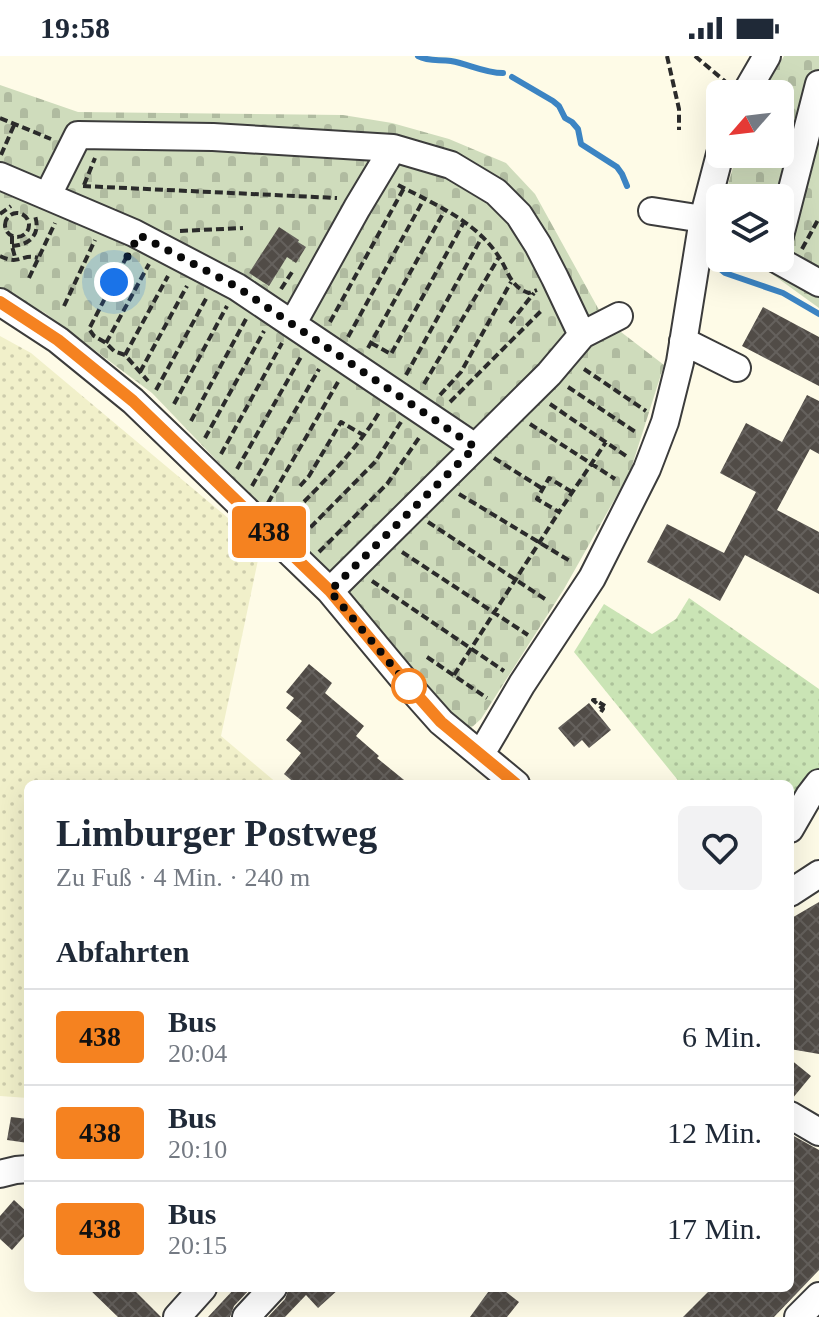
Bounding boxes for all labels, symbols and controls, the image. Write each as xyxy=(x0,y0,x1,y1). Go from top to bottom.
text: 19:58 xyxy=(40,11,110,44)
north arrow xyxy=(706,80,794,168)
map controls xyxy=(706,80,794,272)
button: layers xyxy=(706,184,794,272)
your location xyxy=(94,262,134,302)
line badge: 438 xyxy=(223,506,315,558)
text: 438 xyxy=(248,516,290,547)
unlabelled marker xyxy=(392,669,426,703)
button: heart xyxy=(678,806,762,890)
text: Limburger Postweg xyxy=(56,812,377,854)
text: Zu Fuß · 4 Min. · 240 m xyxy=(56,863,310,892)
text: Abfahrten xyxy=(56,935,189,968)
text: Bus xyxy=(168,1005,216,1038)
text: 6 Min. xyxy=(682,1020,762,1053)
text: 438 xyxy=(79,1021,121,1052)
text: 20:04 xyxy=(168,1039,227,1068)
text: Bus xyxy=(168,1101,216,1134)
text: 12 Min. xyxy=(667,1116,762,1149)
text: 438 xyxy=(79,1117,121,1148)
text: 20:10 xyxy=(168,1135,227,1164)
text: Bus xyxy=(168,1197,216,1230)
text: 17 Min. xyxy=(667,1212,762,1245)
text: 438 xyxy=(79,1213,121,1244)
text: 20:15 xyxy=(168,1231,227,1260)

